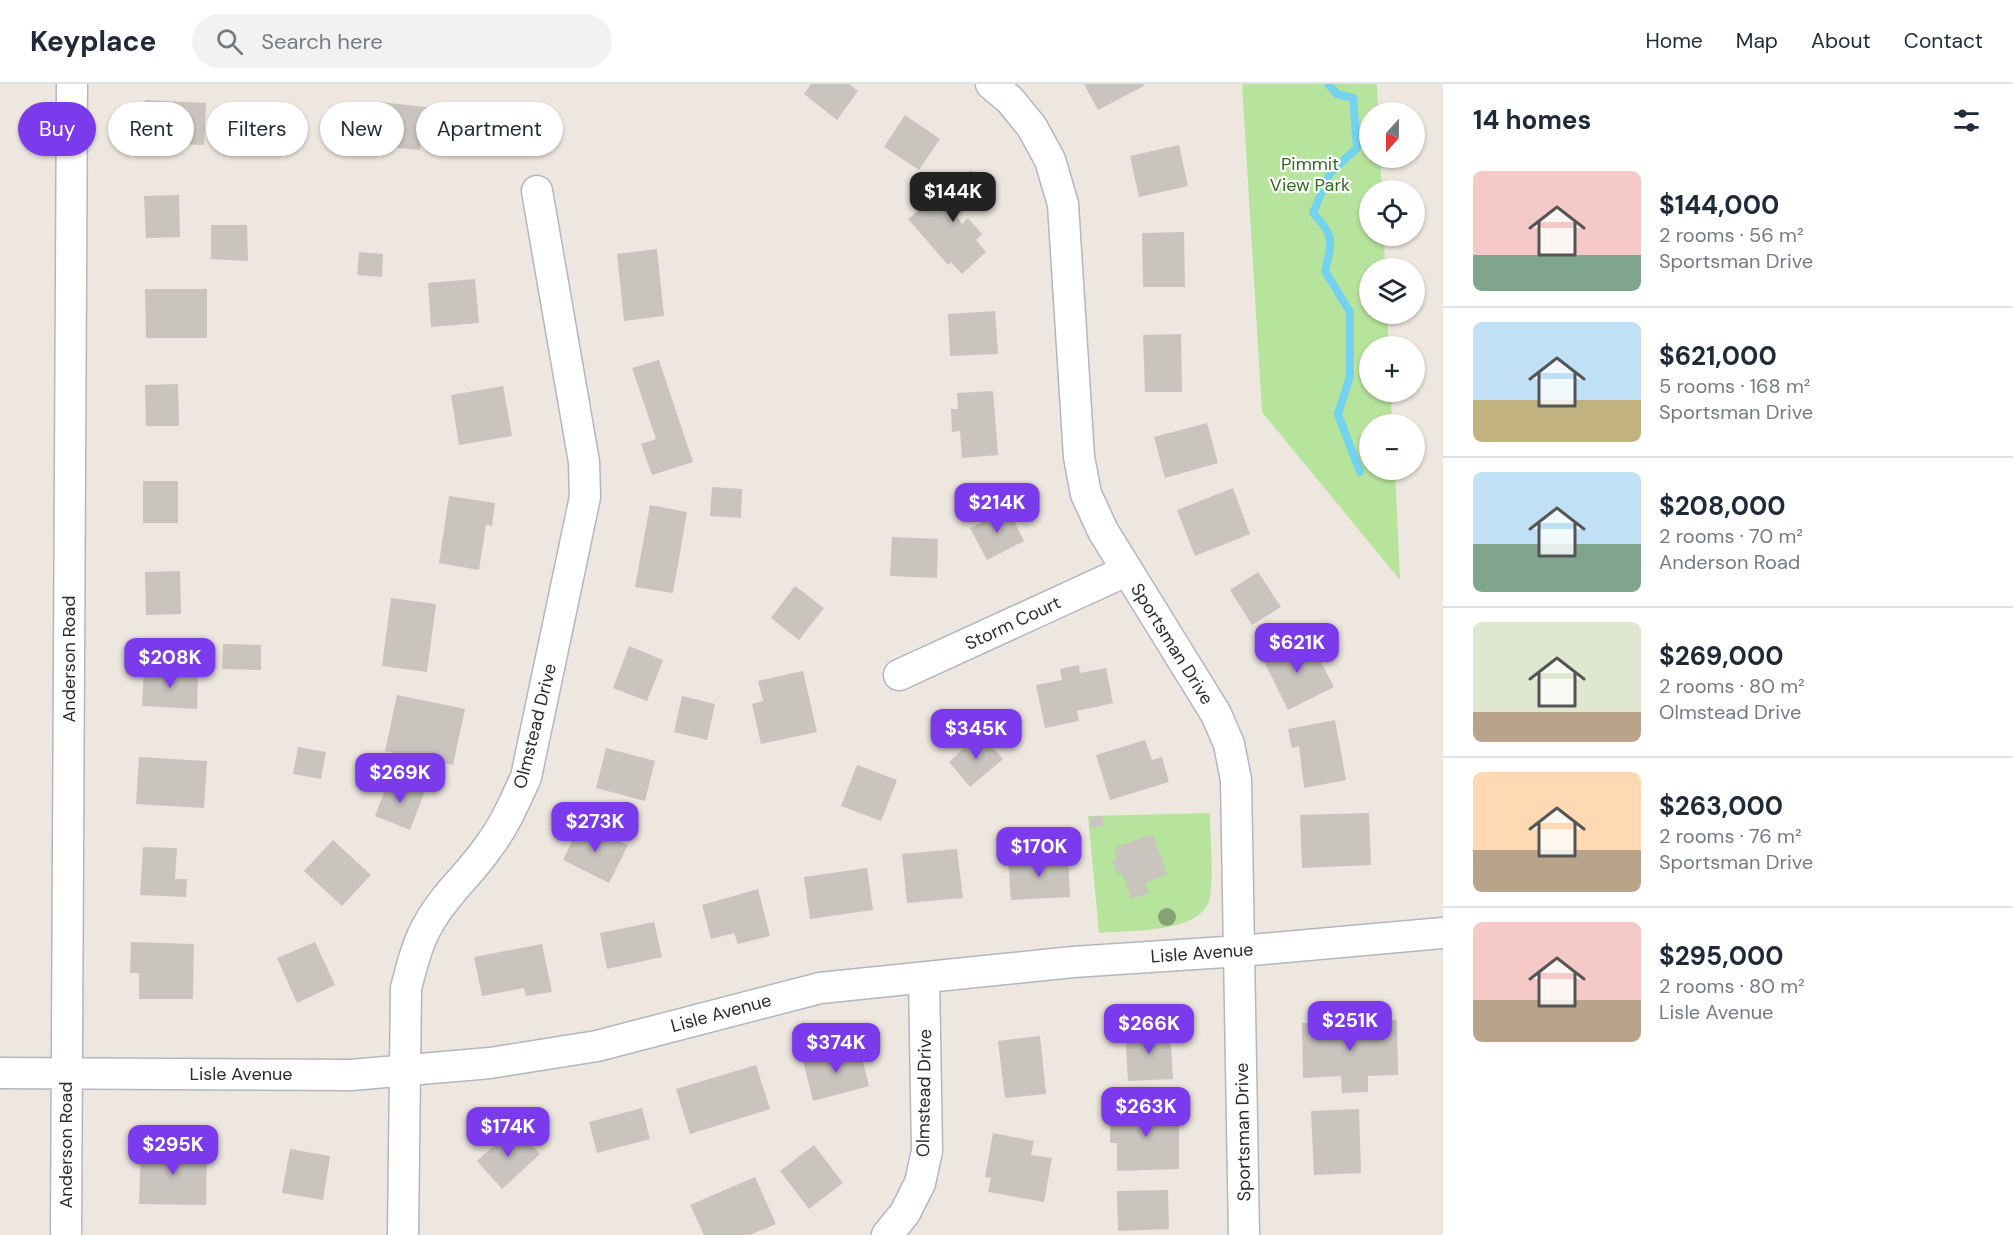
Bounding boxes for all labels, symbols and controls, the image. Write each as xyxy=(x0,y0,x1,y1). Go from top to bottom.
search box xyxy=(192,14,612,68)
text: Keyplace xyxy=(30,23,156,60)
icon: search xyxy=(213,25,246,58)
text: Search here xyxy=(261,27,383,56)
text: Home xyxy=(1645,27,1703,55)
text: Map xyxy=(1736,27,1778,55)
text: About xyxy=(1811,27,1871,55)
text: Contact xyxy=(1904,27,1983,55)
chip: Buy xyxy=(18,102,96,156)
chip: Rent xyxy=(108,102,194,156)
chip: Filters xyxy=(206,102,308,156)
chip: New xyxy=(320,102,404,156)
chip: Apartment xyxy=(416,102,563,156)
north arrow xyxy=(1359,102,1425,168)
map controls xyxy=(1359,102,1425,480)
text: 14 homes xyxy=(1473,103,1591,137)
icon: filters xyxy=(1950,104,1983,137)
park label: Pimmit View Park xyxy=(1270,152,1350,197)
pin: $144K xyxy=(911,172,995,223)
text: $144K xyxy=(924,178,982,204)
button: locate xyxy=(1359,180,1425,246)
text: $144,000 xyxy=(1659,188,1779,222)
icon: home xyxy=(1521,195,1593,267)
text: 2 rooms · 56 m² xyxy=(1659,222,1804,248)
text: Sportsman Drive xyxy=(1659,248,1813,274)
button: layers xyxy=(1359,258,1425,324)
button: + xyxy=(1359,336,1425,402)
text: $621,000 xyxy=(1659,339,1777,373)
icon: home xyxy=(1521,346,1593,418)
text: 5 rooms · 168 m² xyxy=(1659,373,1810,399)
text: Sportsman Drive xyxy=(1659,399,1813,425)
button: − xyxy=(1359,414,1425,480)
pin: $214K xyxy=(955,483,1039,534)
text: $214K xyxy=(969,489,1025,515)
text: $208,000 xyxy=(1659,489,1786,523)
icon: home xyxy=(1521,496,1593,568)
text: 2 rooms · 70 m² xyxy=(1659,523,1803,549)
text: Anderson Road xyxy=(1659,549,1800,575)
street label: Sportsman Drive xyxy=(1125,579,1219,709)
street label: Storm Court xyxy=(961,590,1065,656)
street label: Anderson Road xyxy=(57,595,81,723)
pin: $621K xyxy=(1255,623,1339,674)
text: $621K xyxy=(1269,629,1325,655)
pin: $208K xyxy=(128,638,212,689)
text: $269,000 xyxy=(1659,639,1784,673)
text: $208K xyxy=(138,644,202,670)
icon: home xyxy=(1521,646,1593,718)
street label: Olmstead Drive xyxy=(508,661,562,791)
text: 2 rooms · 80 m² xyxy=(1659,673,1805,699)
text: Olmstead Drive xyxy=(1659,699,1801,725)
pin: $345K xyxy=(934,709,1018,760)
text: $345K xyxy=(945,715,1007,741)
pin: $269K xyxy=(358,753,442,804)
text: $269K xyxy=(369,759,431,785)
text: $263,000 xyxy=(1659,789,1783,823)
icon: home xyxy=(1521,796,1593,868)
pin: $273K xyxy=(553,802,637,853)
text: $273K xyxy=(565,808,625,834)
text: 2 rooms · 76 m² xyxy=(1659,823,1802,849)
pin: $170K xyxy=(997,827,1081,878)
text: $170K xyxy=(1010,833,1068,859)
text: Sportsman Drive xyxy=(1659,849,1813,875)
street label: Lisle Avenue xyxy=(1150,937,1254,969)
text: $295,000 xyxy=(1659,939,1784,973)
icon: home xyxy=(1521,946,1593,1018)
text: 2 rooms · 80 m² xyxy=(1659,973,1805,999)
street label: Lisle Avenue xyxy=(668,988,774,1038)
text: Lisle Avenue xyxy=(1659,999,1773,1025)
pin: $251K xyxy=(1308,1001,1392,1052)
pin: $266K xyxy=(1107,1004,1191,1055)
text: $251K xyxy=(1322,1007,1378,1033)
text: $266K xyxy=(1118,1010,1180,1036)
pin: $374K xyxy=(794,1023,878,1074)
text: $374K xyxy=(806,1029,866,1055)
street label: Olmstead Drive xyxy=(911,1029,937,1157)
street label: Lisle Avenue xyxy=(189,1062,293,1086)
street label: Sportsman Drive xyxy=(1230,1062,1256,1202)
street label: Anderson Road xyxy=(54,1081,78,1209)
pin: $263K xyxy=(1104,1087,1188,1138)
text: $263K xyxy=(1115,1093,1177,1119)
pin: $174K xyxy=(466,1107,550,1158)
text: $174K xyxy=(480,1113,536,1139)
pin: $295K xyxy=(131,1125,215,1176)
text: $295K xyxy=(142,1131,204,1157)

